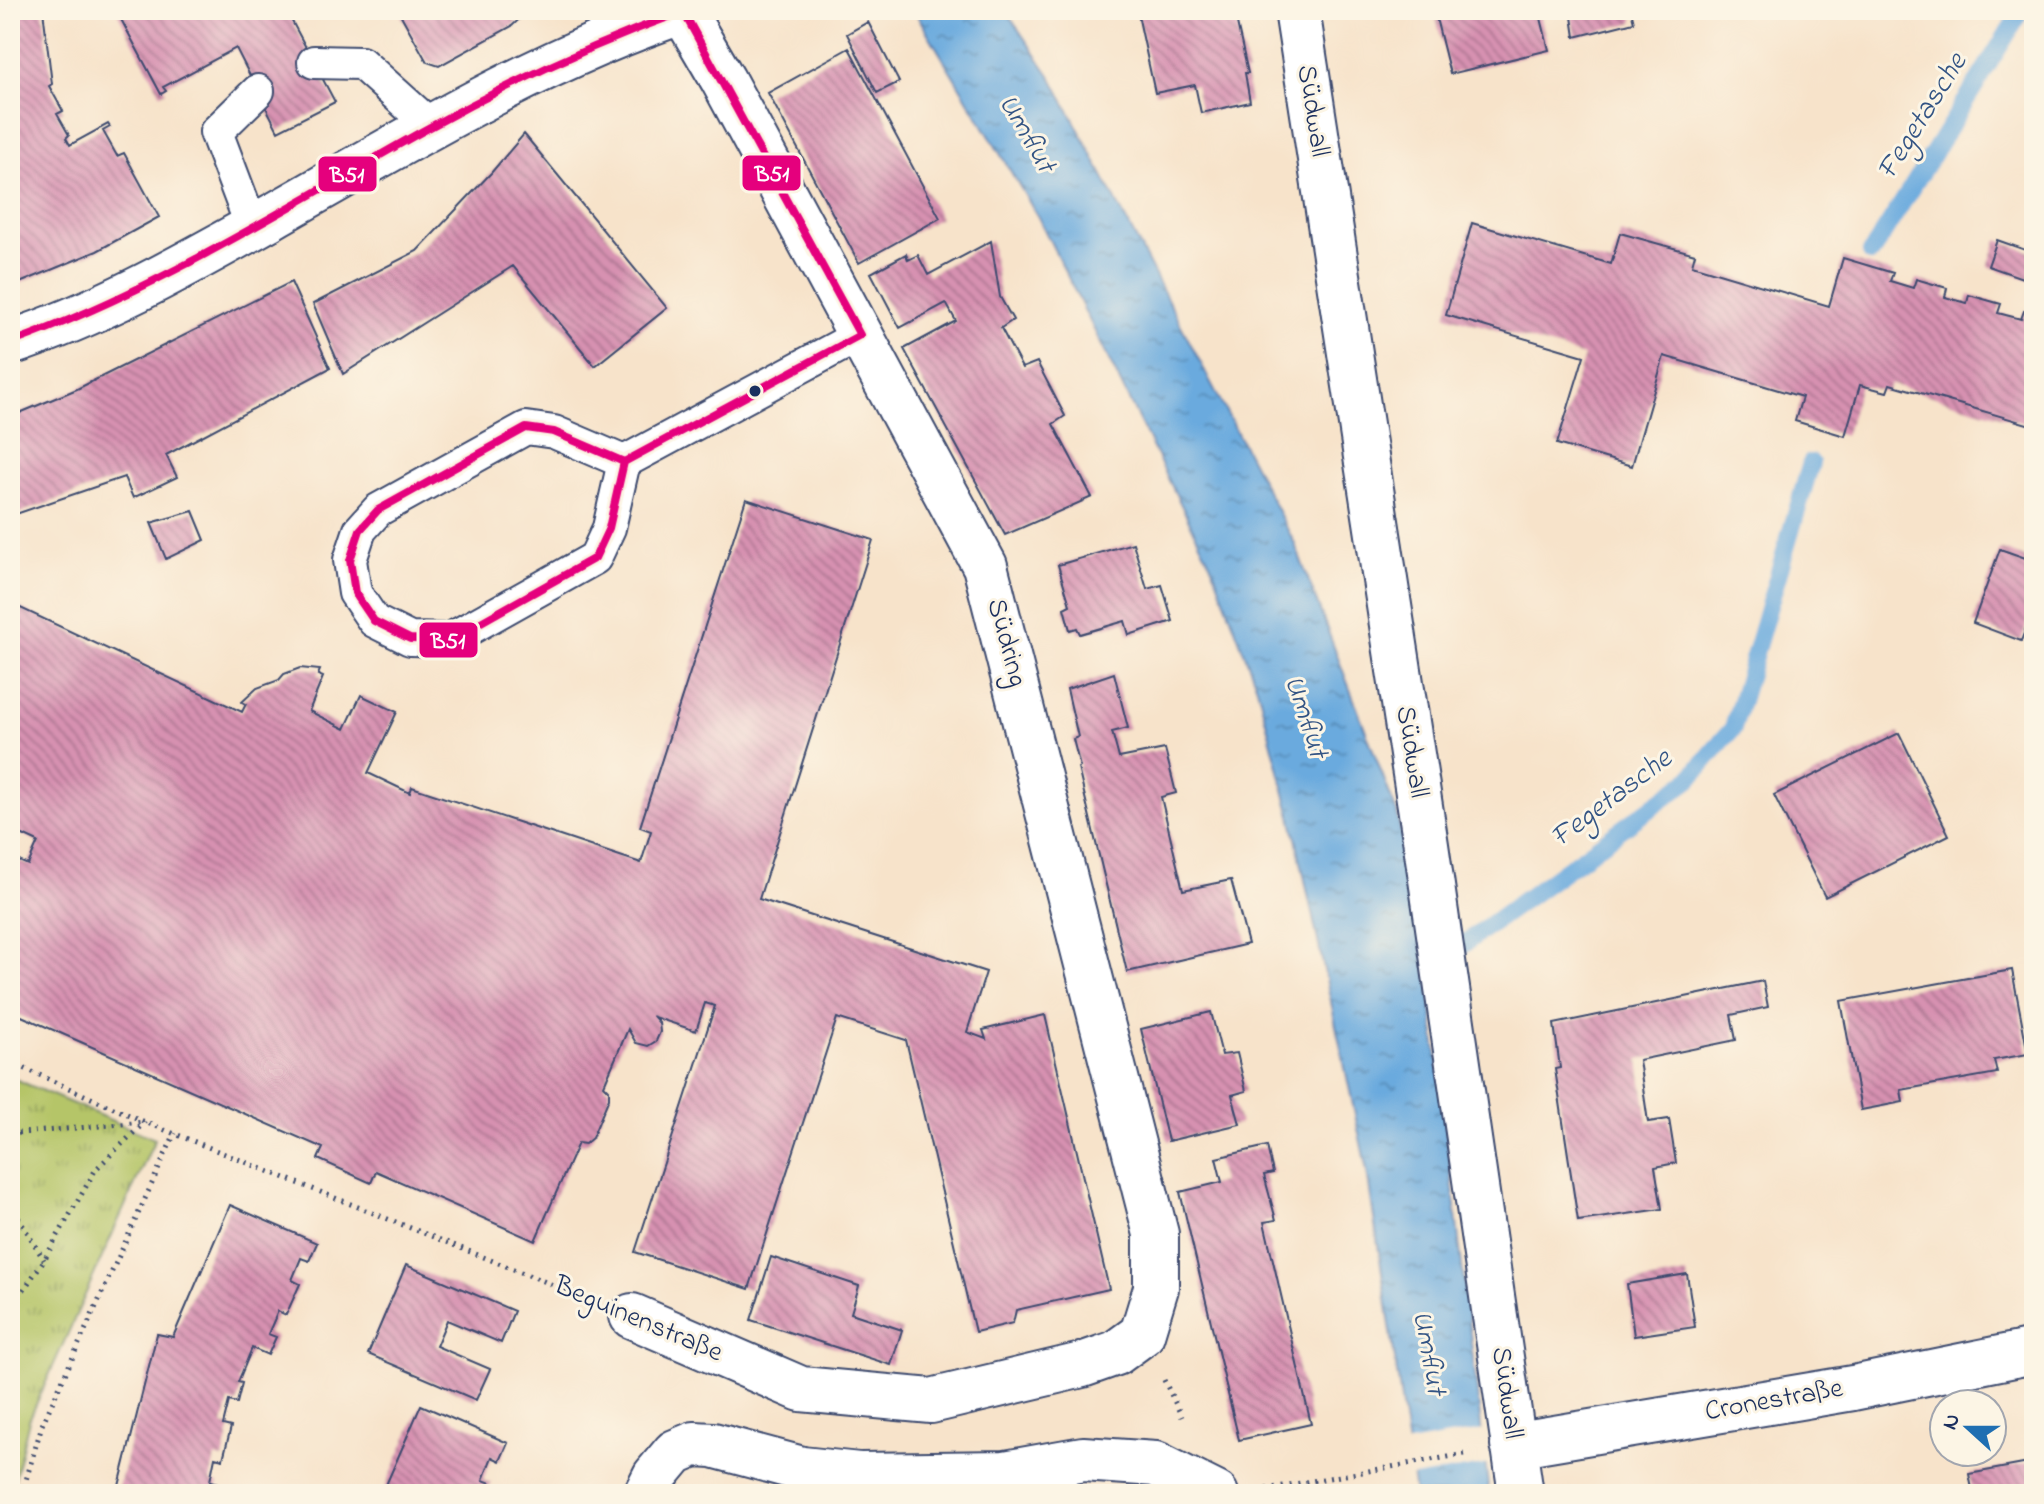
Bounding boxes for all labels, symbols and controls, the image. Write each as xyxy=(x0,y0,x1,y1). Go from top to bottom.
water label: Fegetasche xyxy=(1867,44,1980,189)
street label: Südwall xyxy=(1285,62,1339,160)
water label: Umflut xyxy=(986,86,1068,184)
line badge: B51 xyxy=(741,154,802,192)
line badge: B51 xyxy=(317,155,378,193)
text: B51 xyxy=(754,160,789,192)
text: B51 xyxy=(329,161,364,193)
unlabelled marker xyxy=(747,383,763,399)
street label: Südring xyxy=(975,594,1037,692)
line badge: B51 xyxy=(418,621,479,659)
text: B51 xyxy=(430,627,465,659)
water label: Umflut xyxy=(1271,670,1340,767)
street label: Südwall xyxy=(1384,703,1438,801)
water label: Fegetasche xyxy=(1542,738,1683,859)
street label: Beguinenstraße xyxy=(546,1266,729,1374)
water label: Umflut xyxy=(1399,1308,1458,1401)
street label: Südwall xyxy=(1479,1344,1533,1442)
street label: Cronestraße xyxy=(1702,1369,1847,1433)
north arrow xyxy=(1928,1388,2008,1468)
text: N xyxy=(1935,1409,1970,1435)

